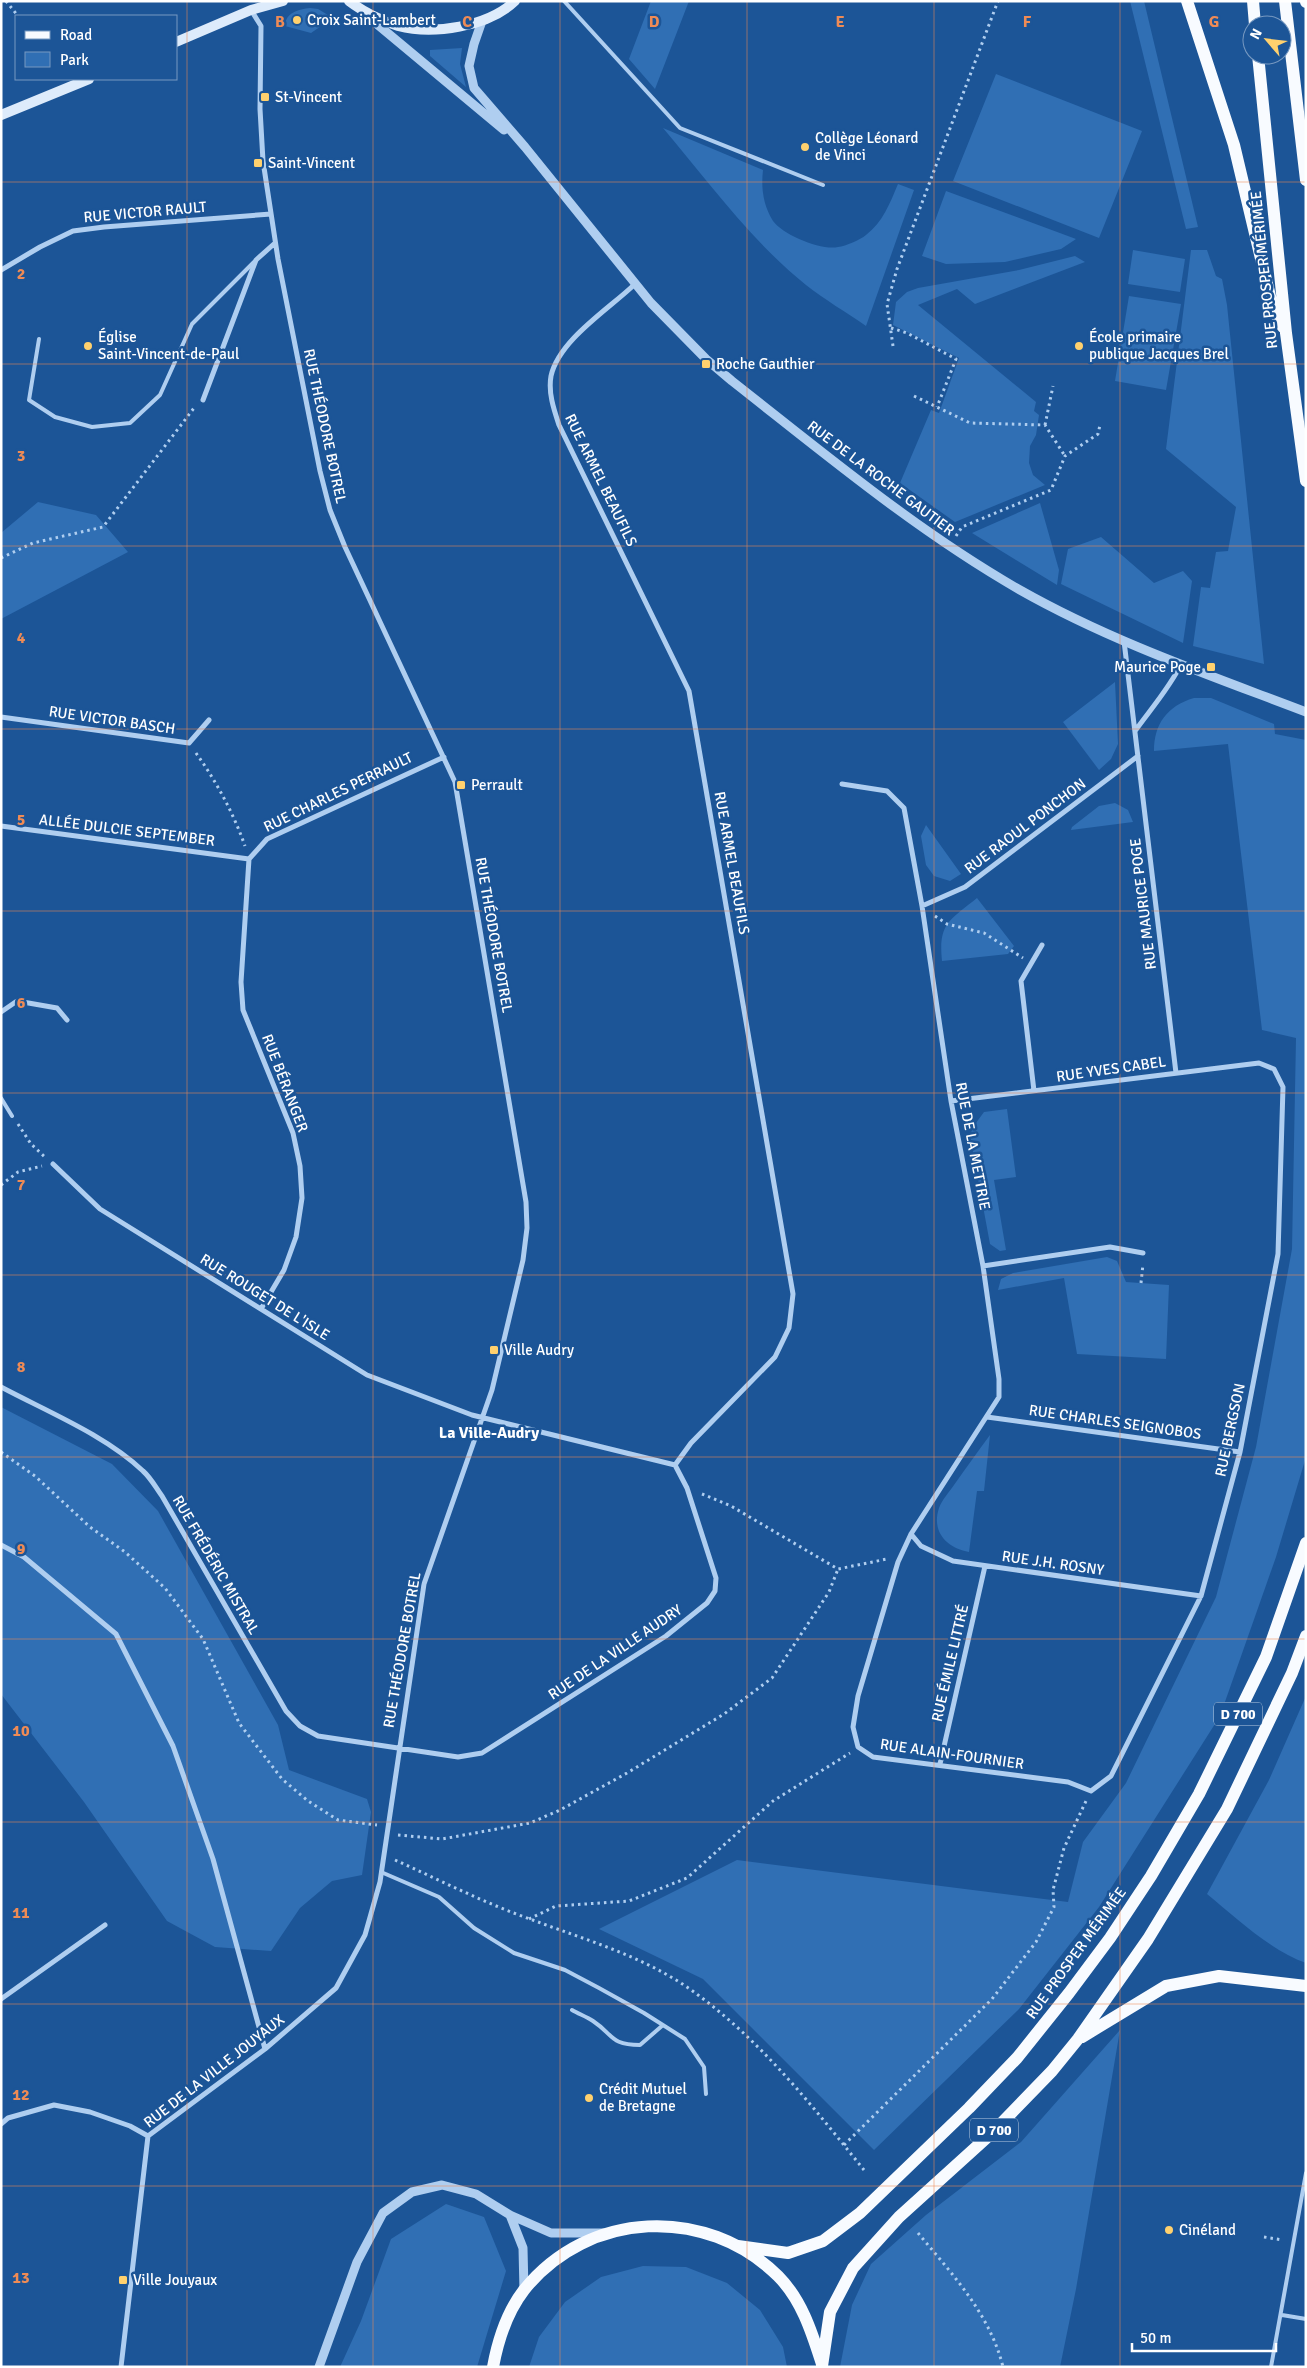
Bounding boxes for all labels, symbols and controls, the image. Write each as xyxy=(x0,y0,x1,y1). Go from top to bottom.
place label: Croix Saint-Lambert xyxy=(307,11,436,29)
text: B xyxy=(275,12,285,32)
text: C xyxy=(462,12,472,32)
text: D xyxy=(649,12,660,32)
text: E xyxy=(835,12,845,32)
text: F xyxy=(1023,12,1032,32)
text: G xyxy=(1209,12,1219,32)
marker: Croix Saint-Lambert xyxy=(291,14,303,26)
legend xyxy=(15,15,178,80)
north arrow xyxy=(1242,15,1292,65)
text: Road xyxy=(60,26,92,44)
text: N xyxy=(1246,26,1266,42)
text: Park xyxy=(60,51,89,69)
place label: St-Vincent xyxy=(275,88,342,106)
marker: St-Vincent xyxy=(259,91,271,103)
place label: Collège Léonard de Vinci xyxy=(815,129,918,164)
marker: Collège Léonard de Vinci xyxy=(799,141,811,153)
place label: Saint-Vincent xyxy=(268,154,355,172)
marker: Saint-Vincent xyxy=(252,157,264,169)
street label: RUE PROSPER MÉRIMÉE xyxy=(1246,190,1281,350)
street label: RUE VICTOR RAULT xyxy=(83,198,208,226)
text: 2 xyxy=(17,264,25,284)
place label: Église Saint-Vincent-de-Paul xyxy=(98,327,239,363)
place label: École primaire publique Jacques Brel xyxy=(1089,327,1229,363)
marker: Église Saint-Vincent-de-Paul xyxy=(82,340,94,352)
marker: École primaire publique Jacques Brel xyxy=(1073,340,1085,352)
street label: RUE THÉODORE BOTREL xyxy=(300,347,351,505)
place label: Roche Gauthier xyxy=(716,355,815,373)
marker: Roche Gauthier xyxy=(700,358,712,370)
street label: RUE ARMEL BEAUFILS xyxy=(561,411,641,549)
street label: RUE DE LA ROCHE GAUTIER xyxy=(804,417,958,539)
text: 3 xyxy=(17,446,25,466)
text: 4 xyxy=(17,628,26,648)
place label: Maurice Poge xyxy=(1114,658,1201,676)
marker: Maurice Poge xyxy=(1205,661,1217,673)
street label: RUE VICTOR BASCH xyxy=(48,702,176,738)
street label: RUE CHARLES PERRAULT xyxy=(261,748,416,836)
street label: RUE RAOUL PONCHON xyxy=(961,774,1089,878)
place label: Perrault xyxy=(471,776,523,794)
marker: Perrault xyxy=(455,779,467,791)
street label: RUE ARMEL BEAUFILS xyxy=(711,790,753,936)
street label: ALLÉE DULCIE SEPTEMBER xyxy=(38,809,216,850)
text: 5 xyxy=(17,810,25,830)
street label: RUE MAURICE POGE xyxy=(1126,837,1160,971)
street label: RUE THÉODORE BOTREL xyxy=(471,856,518,1015)
text: 6 xyxy=(17,993,26,1013)
street label: RUE BÉRANGER xyxy=(258,1031,313,1135)
street label: RUE YVES CABEL xyxy=(1055,1052,1167,1086)
street label: RUE DE LA METTRIE xyxy=(952,1080,994,1212)
text: 7 xyxy=(17,1175,26,1195)
street label: RUE ROUGET DE L'ISLE xyxy=(197,1250,333,1344)
place label: Ville Audry xyxy=(504,1341,574,1359)
marker: Ville Audry xyxy=(488,1344,500,1356)
text: 8 xyxy=(17,1357,26,1377)
street label: RUE BERGSON xyxy=(1211,1382,1249,1478)
street label: RUE CHARLES SEIGNOBOS xyxy=(1028,1401,1202,1443)
district label: La Ville-Audry xyxy=(439,1423,539,1443)
street label: RUE FRÉDÉRIC MISTRAL xyxy=(169,1492,264,1638)
text: 9 xyxy=(17,1539,26,1559)
street label: RUE J.H. ROSNY xyxy=(1001,1547,1106,1579)
street label: RUE THÉODORE BOTREL xyxy=(378,1570,425,1729)
street label: RUE DE LA VILLE AUDRY xyxy=(545,1600,686,1703)
street label: RUE ÉMILE LITTRÉ xyxy=(927,1602,972,1723)
road number: D 700 xyxy=(1214,1702,1262,1726)
text: 10 xyxy=(12,1721,30,1741)
street label: RUE ALAIN-FOURNIER xyxy=(879,1735,1025,1773)
street label: RUE PROSPER MÉRIMÉE xyxy=(1021,1883,1130,2022)
text: 11 xyxy=(12,1903,30,1923)
street label: RUE DE LA VILLE JOUYAUX xyxy=(140,2010,288,2131)
place label: Crédit Mutuel de Bretagne xyxy=(599,2080,687,2115)
text: 12 xyxy=(12,2085,30,2105)
marker: Crédit Mutuel de Bretagne xyxy=(583,2092,595,2104)
road number: D 700 xyxy=(970,2118,1018,2142)
place label: Cinéland xyxy=(1179,2221,1236,2239)
marker: Cinéland xyxy=(1163,2224,1175,2236)
text: 13 xyxy=(12,2268,30,2288)
place label: Ville Jouyaux xyxy=(133,2271,217,2289)
marker: Ville Jouyaux xyxy=(117,2274,129,2286)
scale bar xyxy=(1132,2320,1276,2352)
text: 50 m xyxy=(1140,2329,1171,2347)

